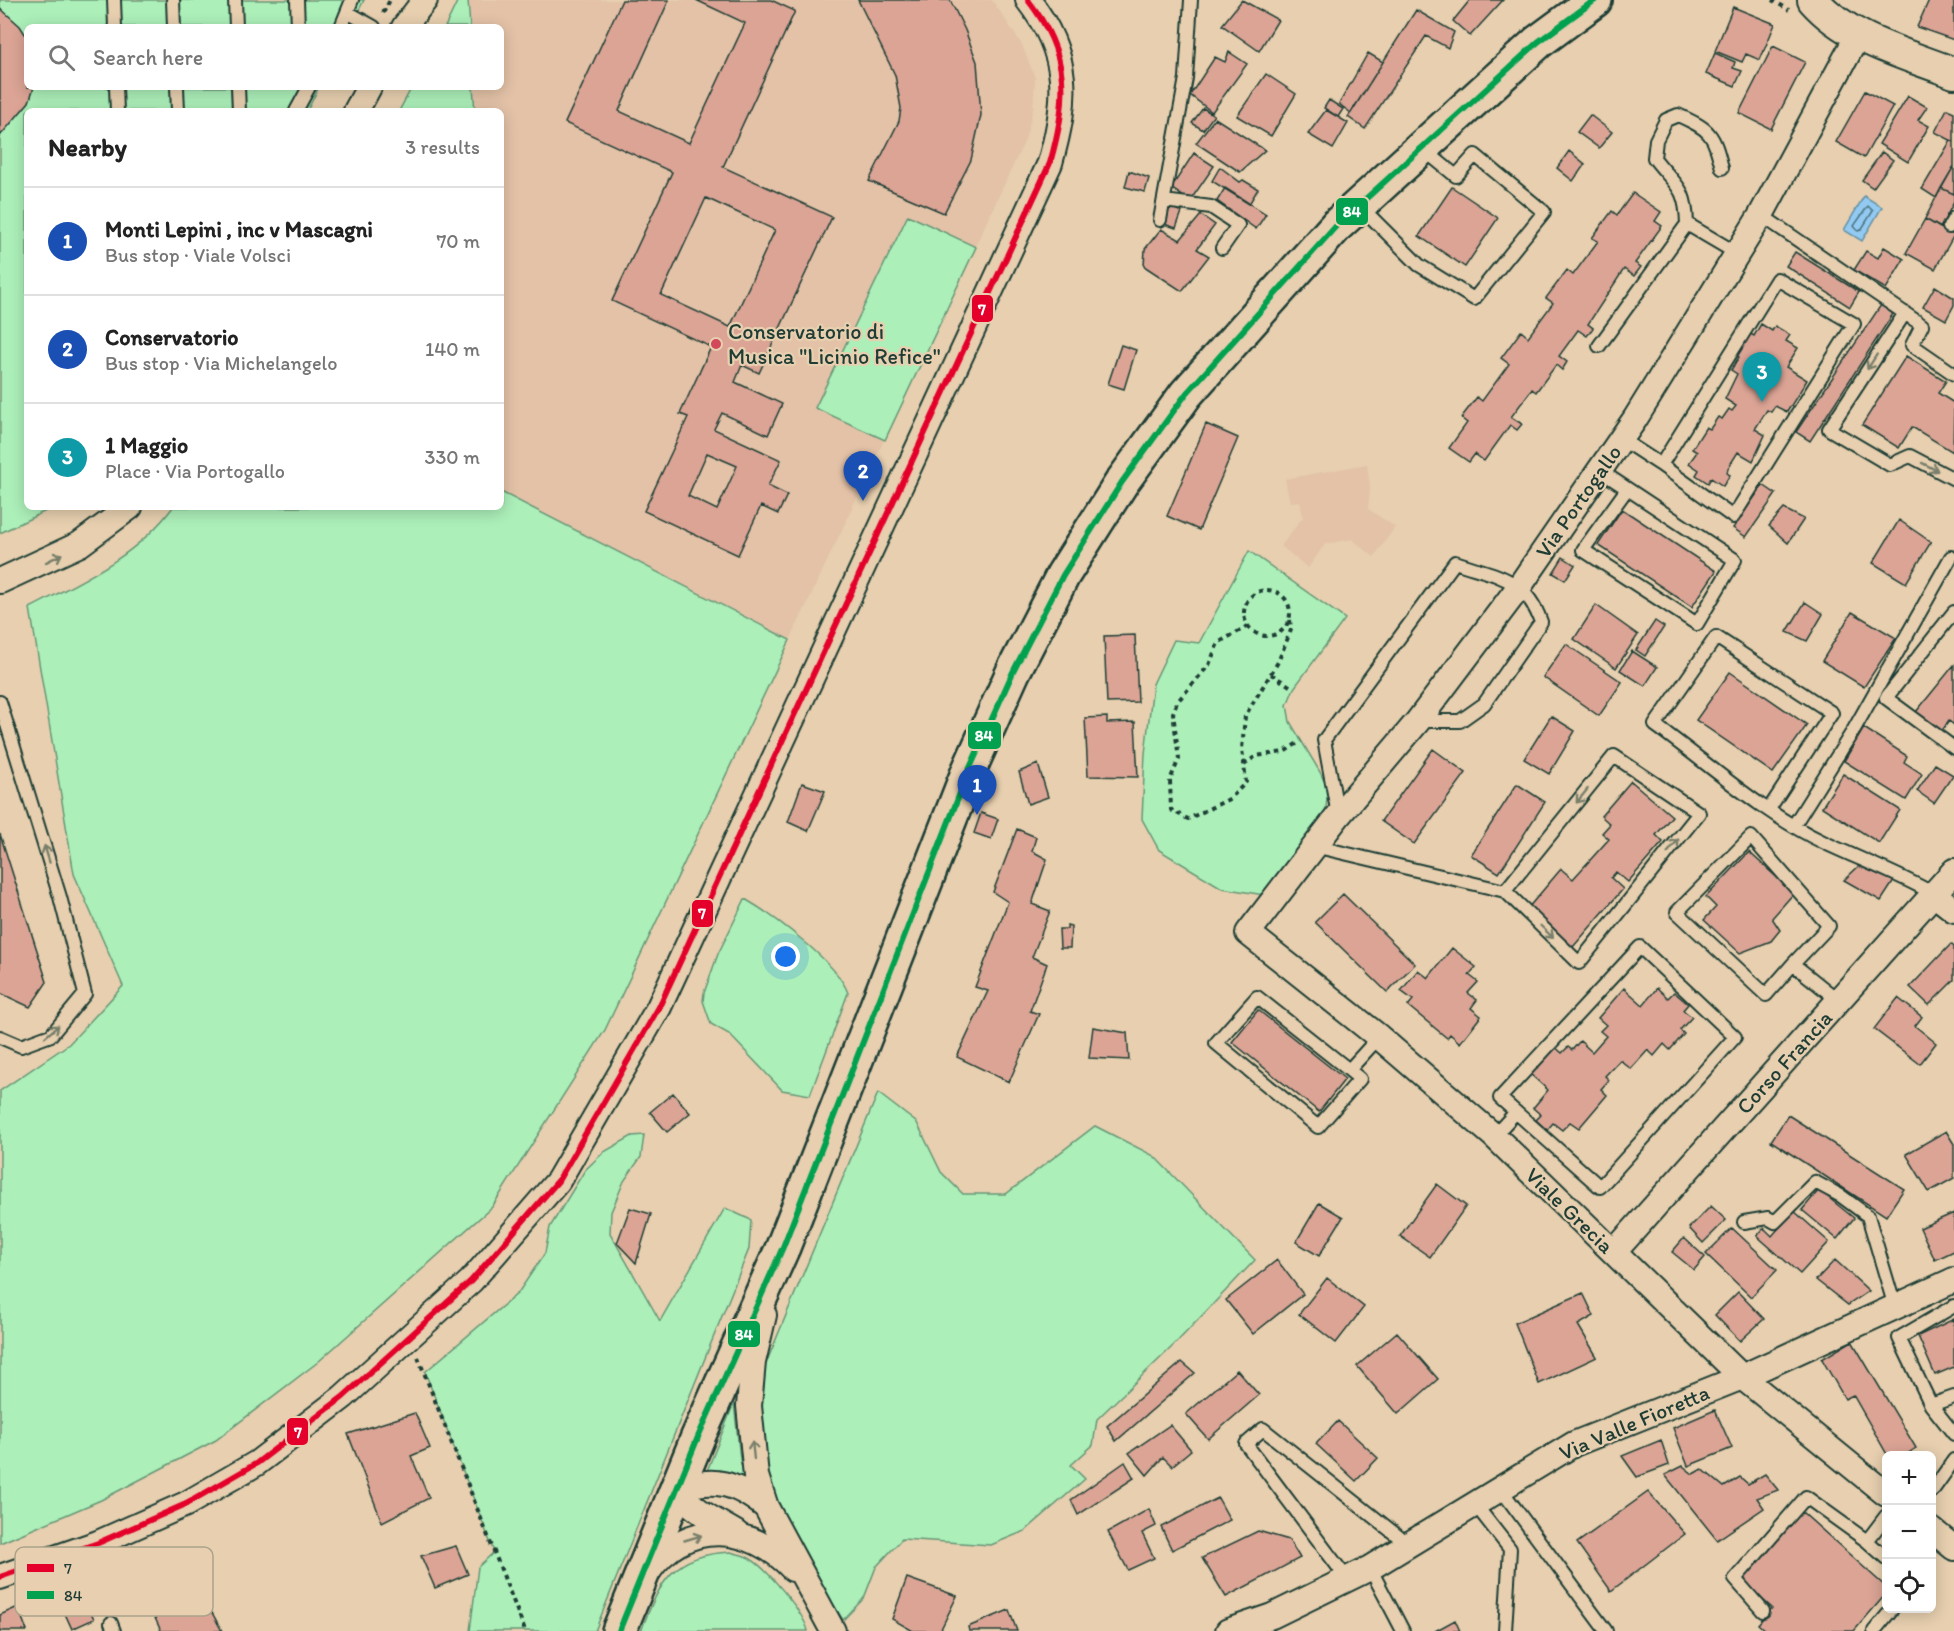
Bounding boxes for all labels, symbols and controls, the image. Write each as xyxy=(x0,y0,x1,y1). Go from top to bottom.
search box xyxy=(24,24,504,90)
icon: search xyxy=(45,41,78,74)
text: Search here xyxy=(93,44,203,71)
text: Nearby xyxy=(48,131,127,163)
text: 3 results xyxy=(405,135,480,159)
line badge: 84 xyxy=(1335,197,1369,226)
text: 84 xyxy=(1343,202,1362,221)
text: Monti Lepini , inc v Mascagni xyxy=(105,216,373,243)
text: 1 xyxy=(63,229,72,253)
text: 70 m xyxy=(436,229,480,253)
text: Bus stop · Viale Volsci xyxy=(105,243,291,267)
line badge: 7 xyxy=(971,294,994,323)
text: 7 xyxy=(977,300,986,319)
place label: Conservatorio di Musica "Licinio Refice" xyxy=(728,318,941,370)
text: Conservatorio xyxy=(105,324,238,351)
text: 2 xyxy=(62,337,73,361)
text: 140 m xyxy=(425,337,480,361)
marker: Conservatorio di Musica "Licinio Refice" xyxy=(709,337,723,351)
text: Bus stop · Via Michelangelo xyxy=(105,351,337,375)
pin: 3 xyxy=(1742,352,1782,402)
one-way arrow xyxy=(1866,353,1878,370)
text: 1 Maggio xyxy=(105,432,188,459)
street label: Via Portogallo xyxy=(1529,439,1627,563)
text: 3 xyxy=(62,445,73,469)
text: 330 m xyxy=(425,445,480,469)
pin: 2 xyxy=(844,452,882,501)
text: Place · Via Portogallo xyxy=(105,459,285,483)
one-way arrow xyxy=(1920,461,1938,473)
one-way arrow xyxy=(44,551,62,563)
line badge: 84 xyxy=(967,721,1002,750)
text: 84 xyxy=(975,726,994,745)
pin: 1 xyxy=(958,766,996,815)
one-way arrow xyxy=(1575,788,1589,803)
one-way arrow xyxy=(1666,838,1679,854)
one-way arrow xyxy=(41,845,52,864)
line badge: 7 xyxy=(691,899,714,928)
text: 7 xyxy=(697,904,706,923)
one-way arrow xyxy=(1539,925,1554,939)
your location xyxy=(771,942,800,971)
street label: Corso Francia xyxy=(1731,1005,1838,1120)
one-way arrow xyxy=(44,1024,60,1038)
street label: Viale Grecia xyxy=(1520,1162,1620,1260)
line badge: 84 xyxy=(727,1320,761,1348)
text: 84 xyxy=(735,1325,754,1344)
street label: Via Valle Fioretta xyxy=(1555,1379,1713,1466)
line badge: 7 xyxy=(286,1417,309,1446)
text: 7 xyxy=(293,1423,302,1442)
one-way arrow xyxy=(748,1441,759,1461)
map controls xyxy=(1882,1451,1936,1613)
button: + xyxy=(1882,1451,1936,1505)
button: − xyxy=(1882,1505,1936,1559)
one-way arrow xyxy=(683,1532,702,1543)
legend xyxy=(15,1547,213,1616)
text: 7 xyxy=(64,1559,72,1578)
button: locate xyxy=(1882,1559,1936,1613)
text: 84 xyxy=(64,1586,83,1605)

